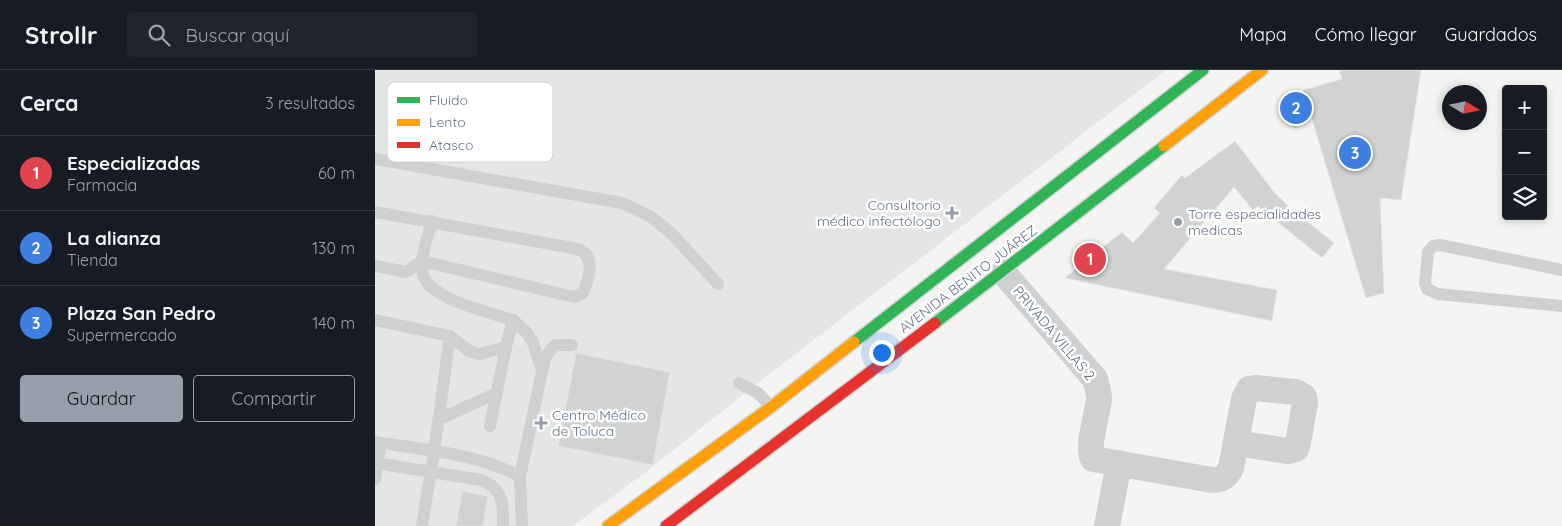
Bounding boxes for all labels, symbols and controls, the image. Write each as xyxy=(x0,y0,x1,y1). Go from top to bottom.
search box xyxy=(127,12,477,57)
text: Strollr xyxy=(25,20,97,50)
icon: search xyxy=(145,21,173,49)
text: Buscar aquí xyxy=(185,23,289,47)
text: Mapa xyxy=(1239,23,1287,46)
text: Cómo llegar xyxy=(1315,23,1417,46)
text: Guardados xyxy=(1445,23,1537,46)
legend xyxy=(387,82,553,162)
north arrow xyxy=(1442,85,1487,130)
map controls xyxy=(1502,85,1547,220)
button: + xyxy=(1502,85,1547,130)
pin: 2 xyxy=(1280,89,1312,127)
text: Cerca xyxy=(20,90,78,116)
text: Fluido xyxy=(429,91,468,109)
text: 3 resultados xyxy=(265,93,355,113)
text: Lento xyxy=(429,113,466,131)
button: − xyxy=(1502,130,1547,175)
pin: 3 xyxy=(1339,134,1371,172)
text: Atasco xyxy=(429,136,474,154)
text: Especializadas xyxy=(67,151,200,175)
text: 1 xyxy=(33,163,39,183)
text: 60 m xyxy=(318,163,355,183)
text: Farmacia xyxy=(67,175,137,195)
button: layers xyxy=(1502,175,1547,220)
place label: Consultorio médico infectólogo xyxy=(817,196,941,230)
place label: Torre especialidades medicas xyxy=(1188,205,1321,239)
marker: Consultorio médico infectólogo xyxy=(945,206,959,220)
marker: Torre especialidades medicas xyxy=(1172,216,1184,228)
street label: AVENIDA BENITO JUÁREZ xyxy=(895,221,1041,337)
text: La alianza xyxy=(67,226,161,250)
text: 2 xyxy=(31,238,41,258)
text: 130 m xyxy=(312,238,355,258)
pin: 1 xyxy=(1074,240,1106,278)
text: Tienda xyxy=(67,250,118,270)
street label: PRIVADA VILLAS 2 xyxy=(1009,282,1099,384)
text: Plaza San Pedro xyxy=(67,301,216,325)
text: 3 xyxy=(32,313,40,333)
text: 140 m xyxy=(312,313,355,333)
text: Supermercado xyxy=(67,325,177,345)
your location xyxy=(869,340,895,366)
button: Guardar xyxy=(20,375,183,422)
button: Compartir xyxy=(193,375,355,422)
place label: Centro Médico de Toluca xyxy=(552,406,646,440)
marker: Centro Médico de Toluca xyxy=(534,416,548,430)

